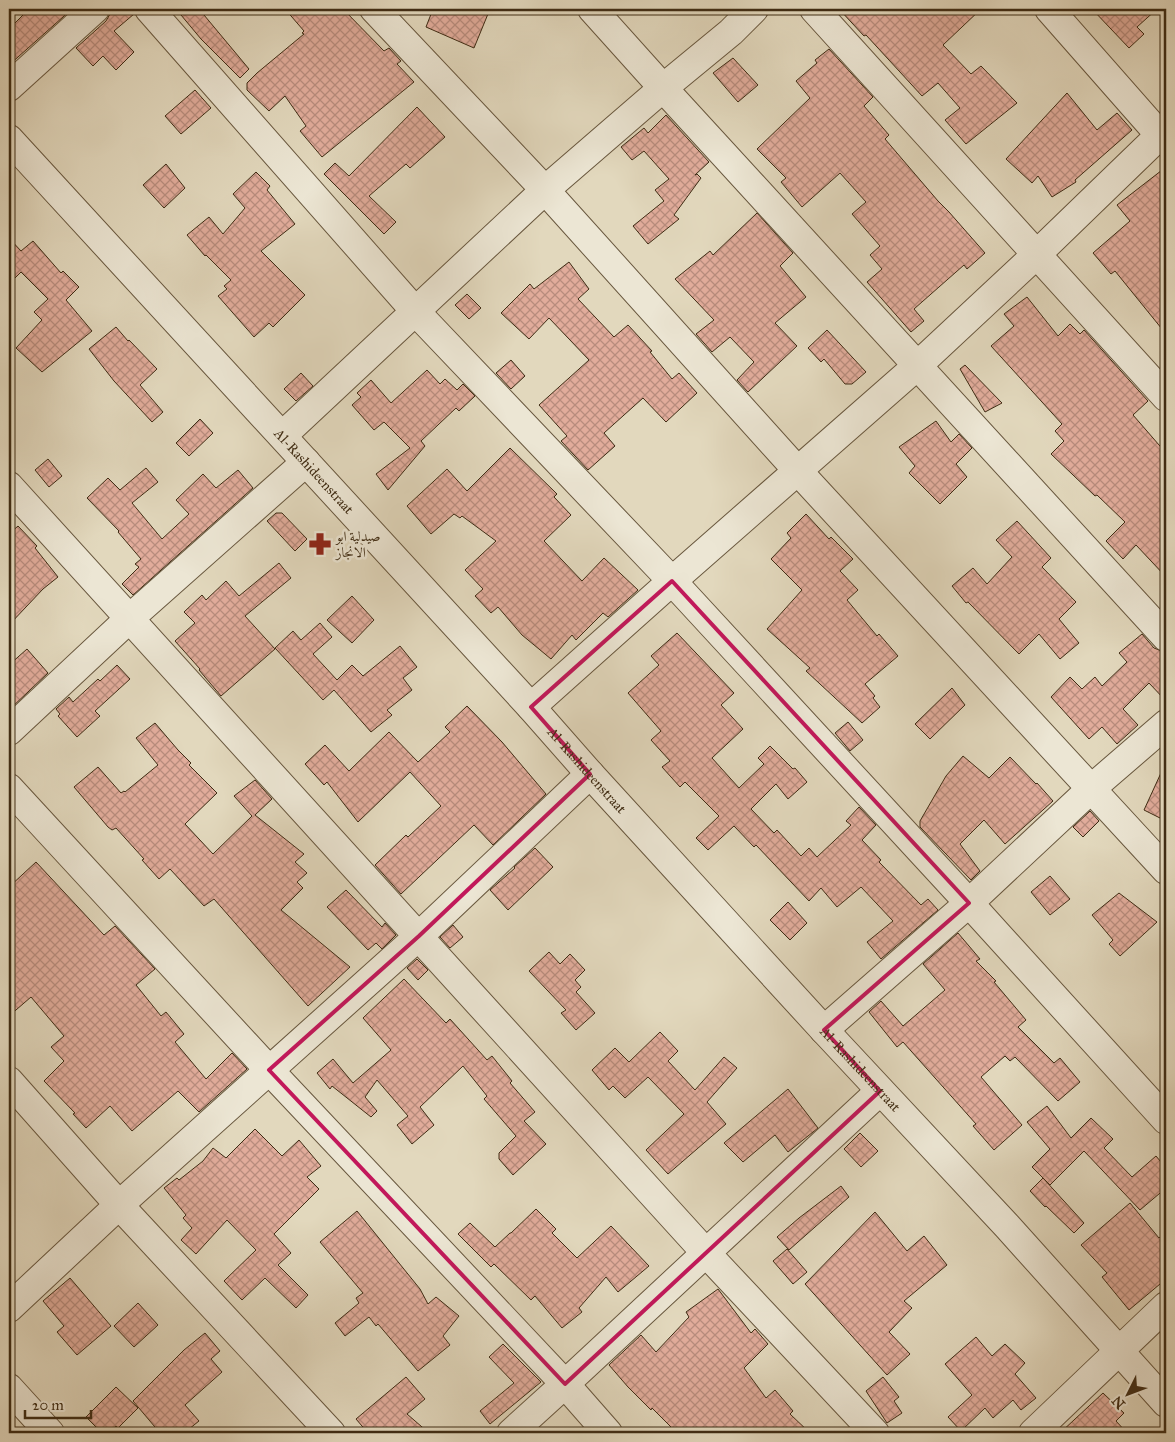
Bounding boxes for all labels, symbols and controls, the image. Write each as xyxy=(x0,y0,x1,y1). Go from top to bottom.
street label: Al-Rashideenstraat xyxy=(270,424,358,517)
place label: صيدلية ابو الانجاز xyxy=(334,528,381,561)
pharmacy icon: صيدلية ابو الانجاز xyxy=(307,531,333,557)
street label: Al-Rashideenstraat xyxy=(544,723,630,817)
street label: Al-Rashideenstraat xyxy=(816,1022,904,1115)
north arrow xyxy=(1102,1370,1152,1420)
scale bar xyxy=(25,1387,91,1419)
text: N xyxy=(1108,1392,1129,1412)
text: 20 m xyxy=(32,1396,64,1414)

